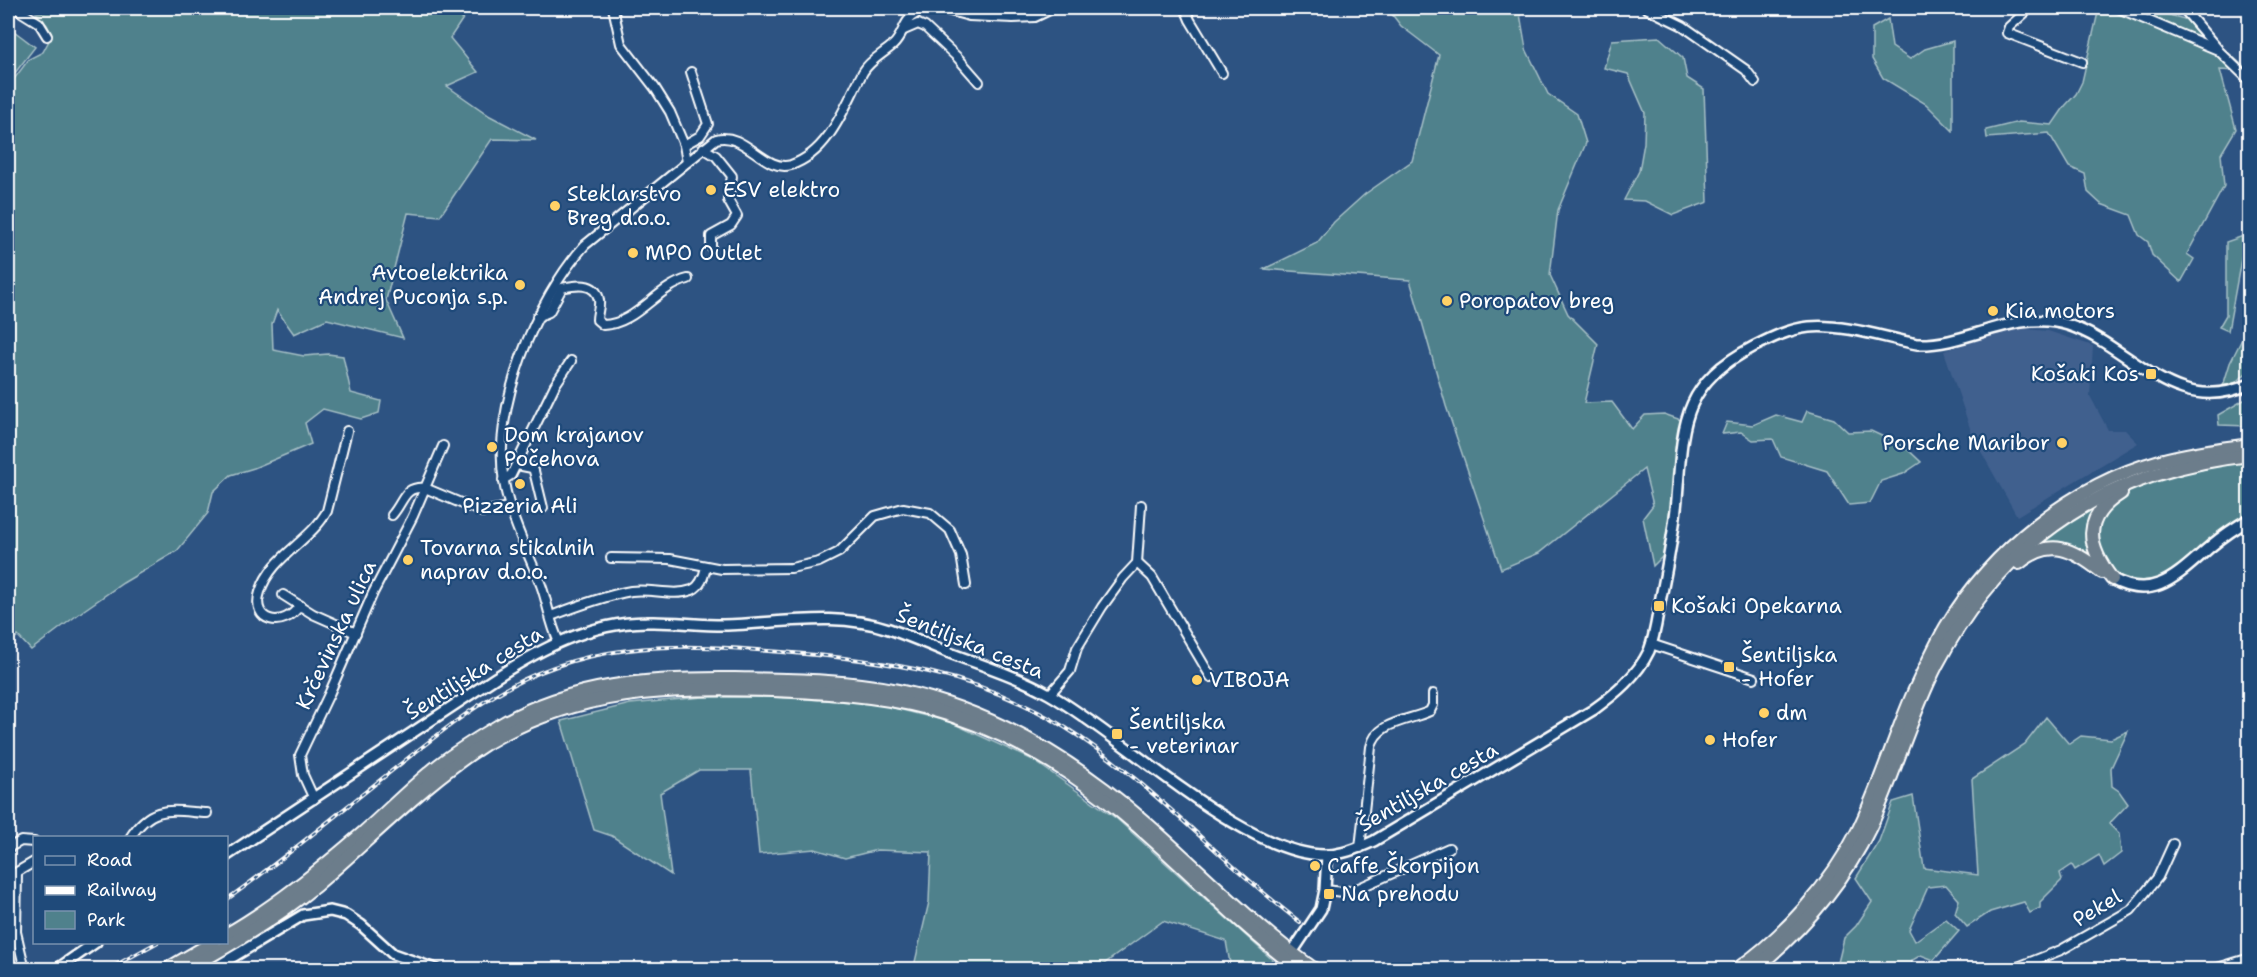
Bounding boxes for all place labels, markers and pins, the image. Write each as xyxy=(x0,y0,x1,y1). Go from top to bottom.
place label: ESV elektro xyxy=(723,176,840,204)
place label: Steklarstvo Breg d.o.o. xyxy=(567,180,681,232)
marker: ESV elektro xyxy=(704,183,718,197)
marker: Steklarstvo Breg d.o.o. xyxy=(548,199,562,213)
place label: MPO Outlet xyxy=(645,239,762,267)
marker: MPO Outlet xyxy=(626,246,640,260)
place label: Avtoelektrika Andrej Puconja s.p. xyxy=(318,259,508,311)
marker: Avtoelektrika Andrej Puconja s.p. xyxy=(513,278,527,292)
place label: Poropatov breg xyxy=(1459,287,1614,315)
marker: Poropatov breg xyxy=(1440,294,1454,308)
place label: Kia motors xyxy=(2005,297,2115,325)
marker: Kia motors xyxy=(1986,304,2000,318)
place label: Košaki Kos xyxy=(2031,360,2139,388)
marker: Košaki Kos xyxy=(2144,367,2158,381)
place label: Dom krajanov Počehova xyxy=(504,421,644,473)
place label: Porsche Maribor xyxy=(1882,429,2050,457)
marker: Porsche Maribor xyxy=(2055,436,2069,450)
marker: Dom krajanov Počehova xyxy=(485,440,499,454)
marker: Pizzeria Ali xyxy=(513,477,527,491)
place label: Pizzeria Ali xyxy=(462,492,578,520)
place label: Tovarna stikalnih naprav d.o.o. xyxy=(420,534,595,586)
marker: Tovarna stikalnih naprav d.o.o. xyxy=(401,553,415,567)
place label: Košaki Opekarna xyxy=(1671,592,1842,620)
marker: Košaki Opekarna xyxy=(1652,599,1666,613)
place label: Šentiljska - Hofer xyxy=(1741,640,1837,693)
marker: Šentiljska - Hofer xyxy=(1722,660,1736,674)
place label: VIBOJA xyxy=(1209,666,1290,694)
marker: VIBOJA xyxy=(1190,673,1204,687)
place label: dm xyxy=(1776,699,1807,727)
marker: dm xyxy=(1757,706,1771,720)
place label: Šentiljska - veterinar xyxy=(1129,707,1239,760)
place label: Hofer xyxy=(1722,726,1778,754)
marker: Šentiljska - veterinar xyxy=(1110,727,1124,741)
marker: Hofer xyxy=(1703,733,1717,747)
place label: Caffe Škorpijon xyxy=(1327,851,1480,880)
marker: Caffe Škorpijon xyxy=(1308,859,1322,873)
place label: Na prehodu xyxy=(1341,880,1460,908)
marker: Na prehodu xyxy=(1322,887,1336,901)

